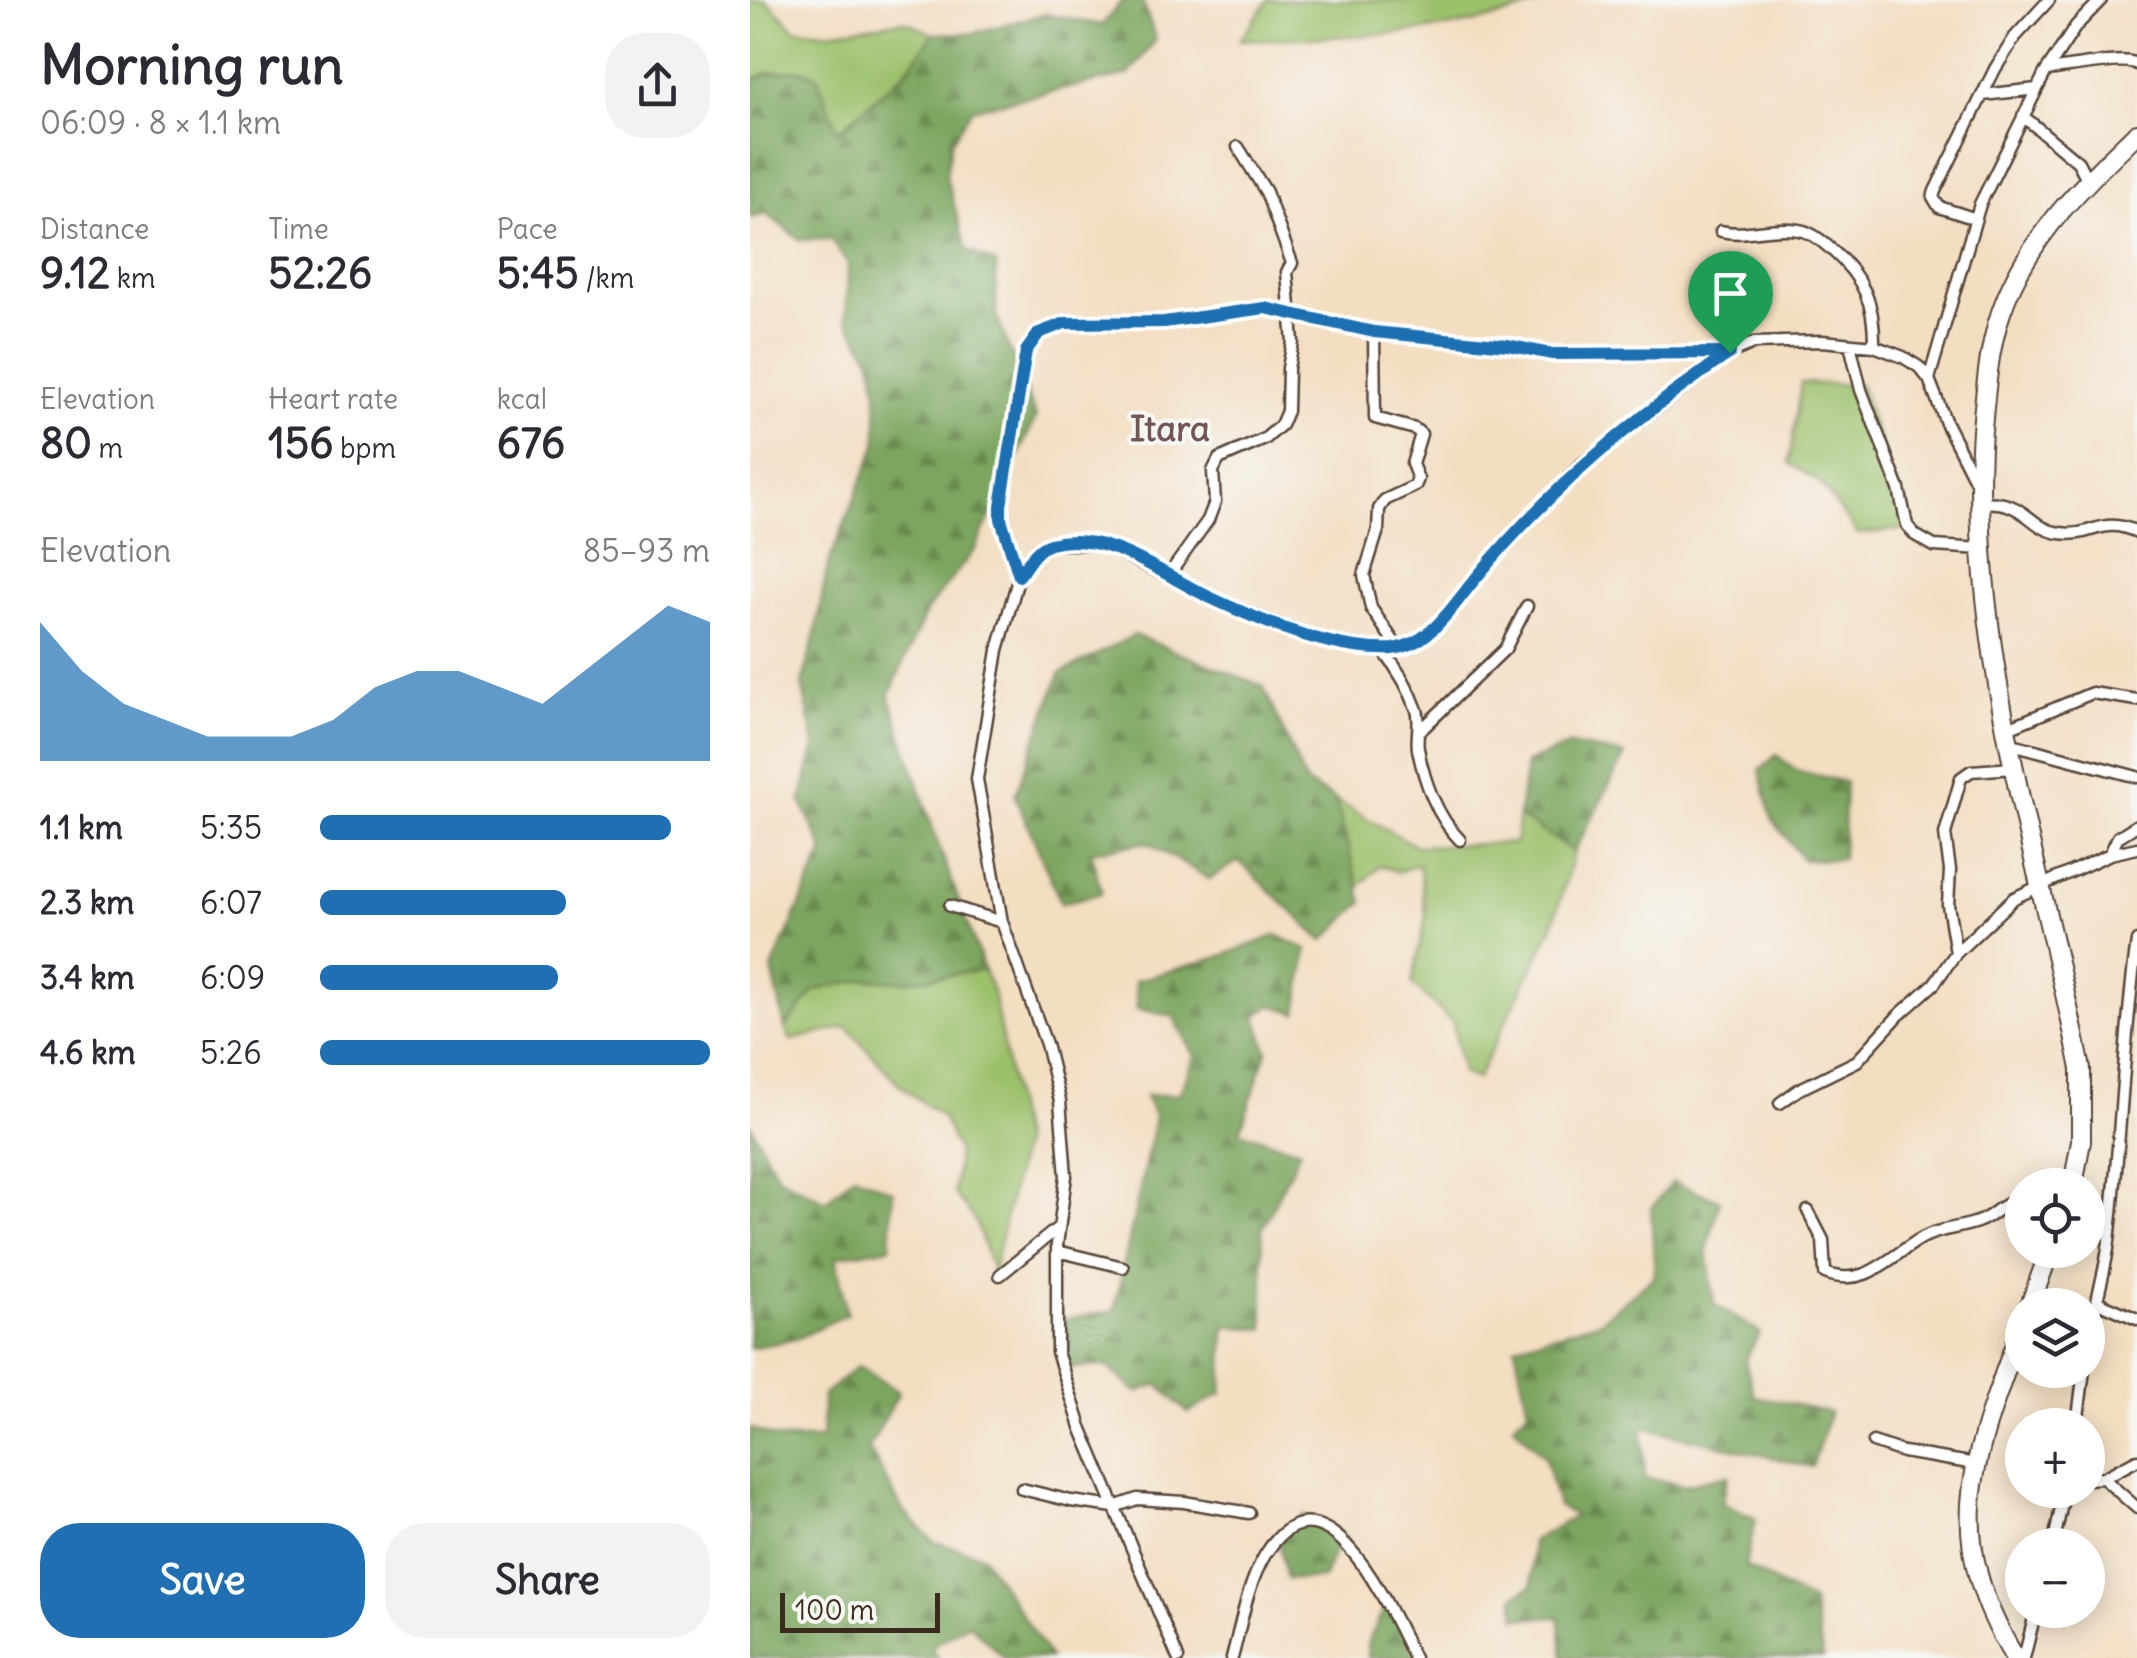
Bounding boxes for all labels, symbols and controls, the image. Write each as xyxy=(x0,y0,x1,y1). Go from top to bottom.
text: Morning run xyxy=(40,30,344,99)
button: share xyxy=(605,33,710,138)
text: 06:09 · 8 × 1.1 km xyxy=(40,102,281,143)
text: Distance xyxy=(40,211,149,247)
text: Time xyxy=(268,211,329,247)
text: Pace xyxy=(497,211,558,247)
text: 9.12 xyxy=(40,247,110,299)
text: 52:26 xyxy=(268,247,372,299)
text: 5:45 xyxy=(497,247,579,299)
pin xyxy=(1688,251,1773,354)
text: km xyxy=(110,260,156,296)
text: /km xyxy=(579,260,634,296)
icon: arrive xyxy=(1703,266,1758,321)
text: Elevation xyxy=(40,381,155,417)
text: Heart rate xyxy=(268,381,398,417)
text: kcal xyxy=(497,381,547,417)
district label: Itara xyxy=(1130,406,1210,450)
text: 80 xyxy=(40,417,92,469)
text: 156 xyxy=(268,417,333,469)
text: 676 xyxy=(497,417,565,469)
text: m xyxy=(92,430,123,466)
text: bpm xyxy=(333,430,396,466)
text: Elevation xyxy=(40,530,171,571)
text: 85–93 m xyxy=(583,530,710,571)
text: 1.1 km xyxy=(40,807,123,848)
text: 5:35 xyxy=(200,807,262,848)
text: 2.3 km xyxy=(40,882,134,923)
text: 6:07 xyxy=(200,882,262,923)
text: 3.4 km xyxy=(40,957,135,998)
text: 6:09 xyxy=(200,957,265,998)
text: 4.6 km xyxy=(40,1032,136,1073)
text: 5:26 xyxy=(200,1032,262,1073)
map controls xyxy=(2005,1168,2105,1628)
button: locate xyxy=(2005,1168,2105,1268)
button: layers xyxy=(2005,1288,2105,1388)
button: + xyxy=(2005,1408,2105,1508)
button: Save xyxy=(40,1523,365,1638)
button: Share xyxy=(385,1523,710,1638)
button: − xyxy=(2005,1528,2105,1628)
scale bar xyxy=(780,1588,940,1632)
text: 100 m xyxy=(795,1592,874,1628)

